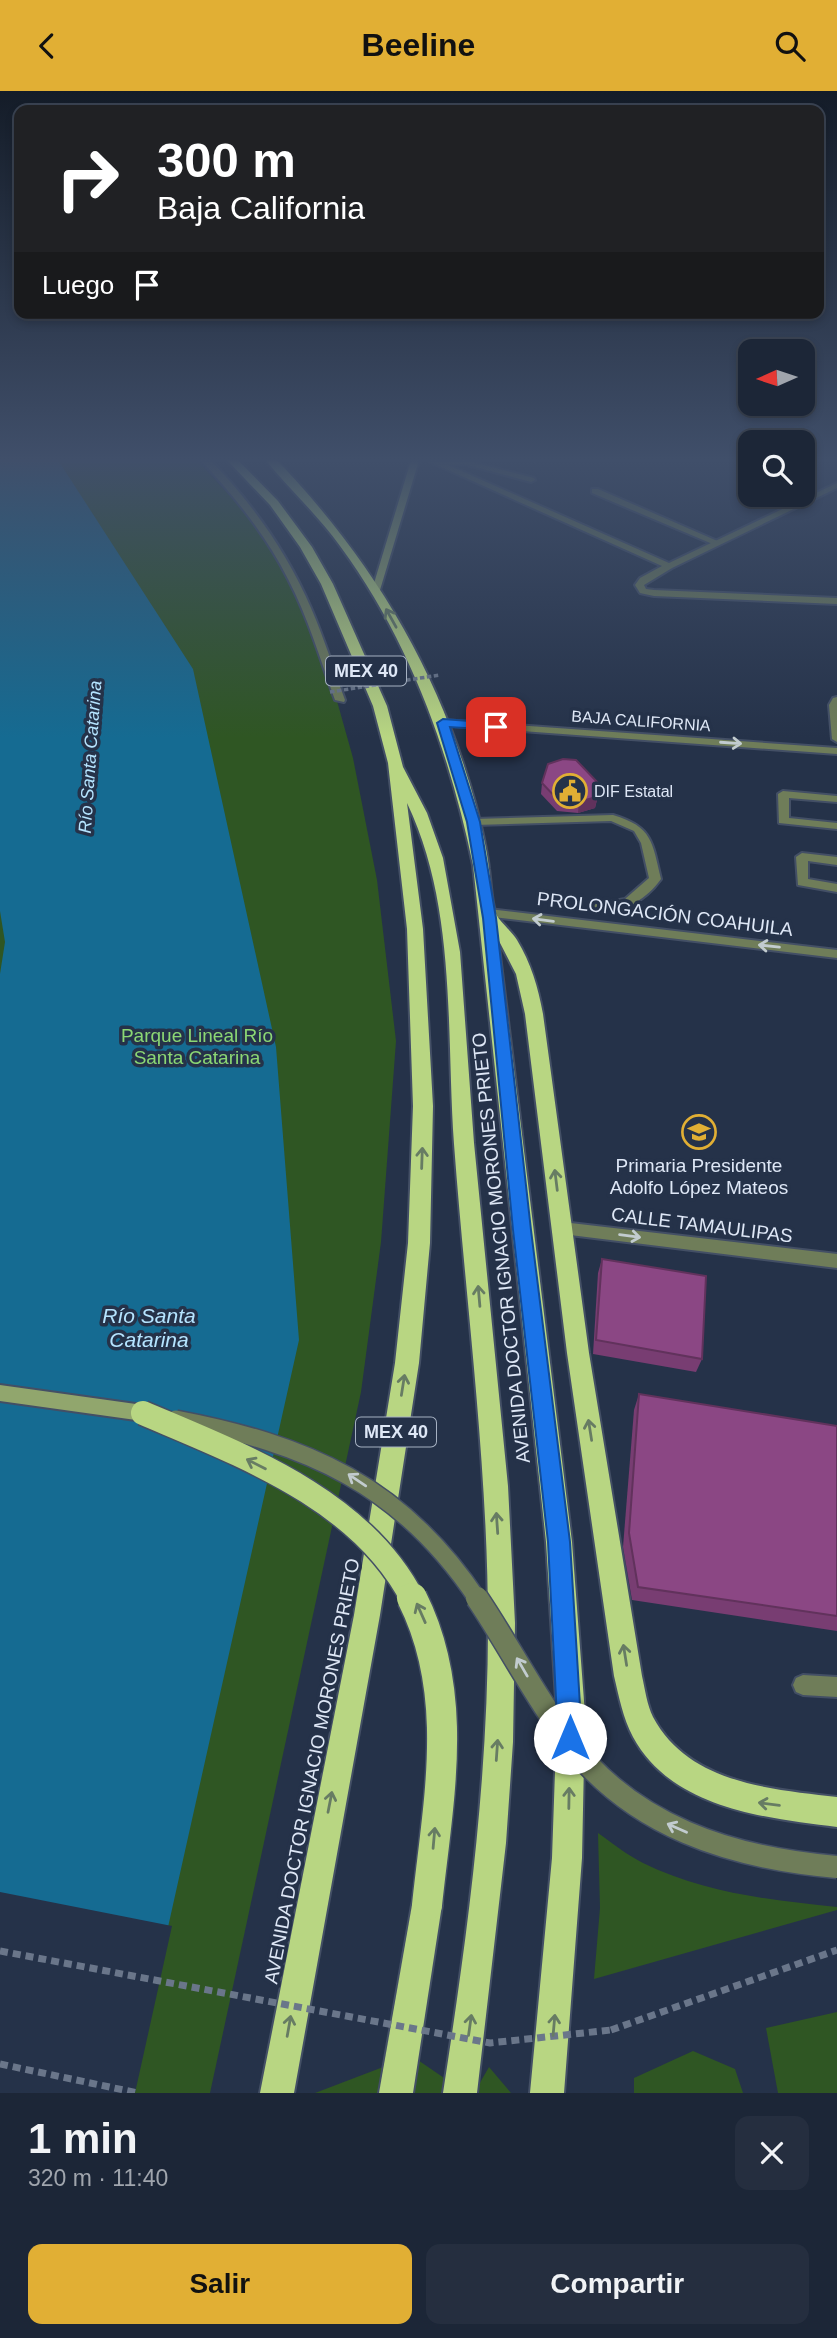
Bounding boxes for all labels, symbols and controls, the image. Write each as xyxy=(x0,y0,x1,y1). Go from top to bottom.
icon: back xyxy=(28,27,66,65)
text: Beeline xyxy=(362,27,475,63)
icon: search xyxy=(771,27,809,65)
icon: right xyxy=(42,133,133,224)
text: 300 m xyxy=(157,133,296,187)
text: Baja California xyxy=(157,190,365,226)
icon: arrive xyxy=(128,266,166,304)
text: Luego xyxy=(42,270,114,300)
north arrow xyxy=(738,339,816,417)
map controls xyxy=(738,339,815,507)
button: search xyxy=(738,430,815,507)
one-way arrow xyxy=(384,608,397,629)
road number: MEX 40 xyxy=(326,657,406,685)
water label: Río Santa Catarina xyxy=(75,680,105,834)
pin xyxy=(466,697,526,757)
icon: arrive xyxy=(477,708,515,746)
street label: BAJA CALIFORNIA xyxy=(571,708,712,734)
one-way arrow xyxy=(719,737,742,750)
public building icon: DIF Estatal xyxy=(551,772,589,810)
place label: DIF Estatal xyxy=(594,783,673,800)
street label: PROLONGACIÓN COAHUILA xyxy=(536,888,794,940)
one-way arrow xyxy=(532,913,555,926)
one-way arrow xyxy=(758,940,781,953)
park label: Parque Lineal Río Santa Catarina xyxy=(121,1025,273,1068)
street label: AVENIDA DOCTOR IGNACIO MORONES PRIETO xyxy=(468,1032,534,1464)
school or university icon: Primaria Presidente Adolfo López Mateos xyxy=(680,1113,718,1151)
one-way arrow xyxy=(415,1147,428,1170)
place label: Primaria Presidente Adolfo López Mateos xyxy=(610,1155,788,1198)
one-way arrow xyxy=(549,1170,562,1192)
street label: CALLE TAMAULIPAS xyxy=(610,1203,794,1247)
one-way arrow xyxy=(618,1229,641,1242)
one-way arrow xyxy=(472,1286,485,1308)
water label: Río Santa Catarina xyxy=(102,1304,196,1351)
one-way arrow xyxy=(397,1374,410,1397)
road number: MEX 40 xyxy=(356,1417,436,1447)
one-way arrow xyxy=(583,1419,596,1442)
one-way arrow xyxy=(246,1456,267,1470)
one-way arrow xyxy=(348,1473,367,1488)
one-way arrow xyxy=(491,1512,504,1535)
street label: AVENIDA DOCTOR IGNACIO MORONES PRIETO xyxy=(260,1557,364,1985)
one-way arrow xyxy=(414,1603,427,1624)
one-way arrow xyxy=(618,1644,631,1667)
one-way arrow xyxy=(515,1658,529,1678)
position arrow xyxy=(533,1701,607,1775)
one-way arrow xyxy=(491,1740,504,1762)
one-way arrow xyxy=(562,1787,575,1810)
one-way arrow xyxy=(324,1791,338,1814)
one-way arrow xyxy=(758,1797,781,1810)
one-way arrow xyxy=(667,1821,688,1834)
one-way arrow xyxy=(428,1827,441,1849)
one-way arrow xyxy=(548,2014,561,2037)
one-way arrow xyxy=(283,2015,296,2038)
one-way arrow xyxy=(464,2015,477,2037)
text: 1 min xyxy=(28,2115,138,2162)
button: close xyxy=(735,2116,809,2190)
text: 320 m · 11:40 xyxy=(28,2165,168,2191)
button: Salir xyxy=(28,2244,412,2324)
button: Compartir xyxy=(426,2244,809,2324)

